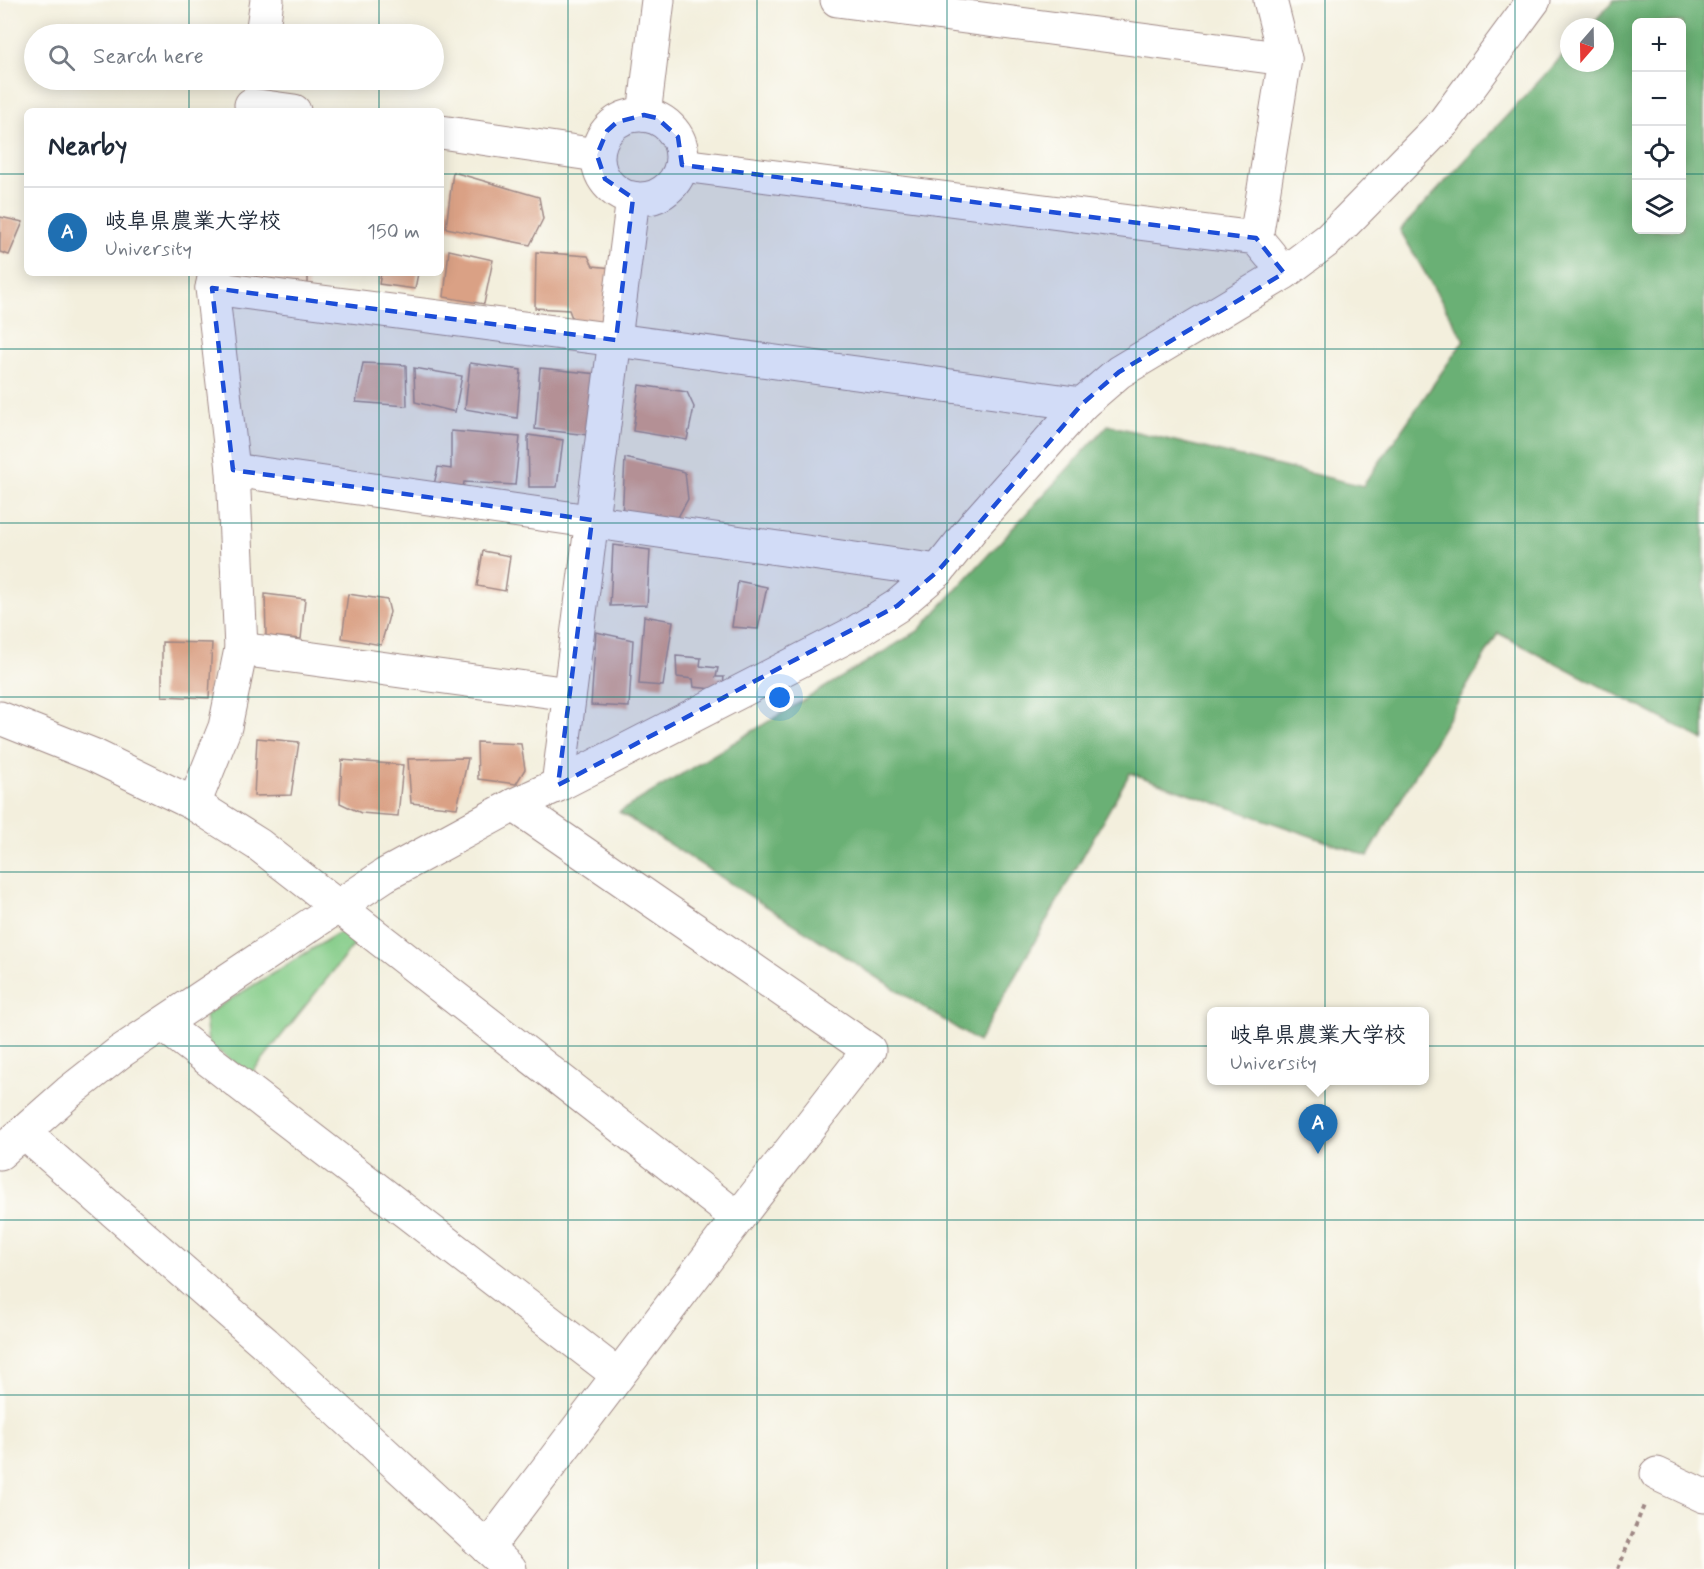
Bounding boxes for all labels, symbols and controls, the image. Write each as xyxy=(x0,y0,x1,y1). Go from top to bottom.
north arrow xyxy=(1560,18,1614,72)
map controls xyxy=(1632,18,1686,234)
button: + xyxy=(1632,18,1686,72)
search box xyxy=(24,24,444,90)
icon: search xyxy=(45,41,78,74)
text: Search here xyxy=(93,43,204,71)
button: − xyxy=(1632,72,1686,126)
button: locate xyxy=(1632,126,1686,180)
text: Nearby xyxy=(48,130,127,164)
button: layers xyxy=(1632,180,1686,234)
text: 岐阜県農業大学校 xyxy=(105,208,281,236)
text: A xyxy=(61,219,74,246)
text: 150 m xyxy=(367,219,420,246)
text: University xyxy=(105,236,192,263)
your location xyxy=(765,683,794,712)
popup xyxy=(1207,1007,1429,1085)
text: 岐阜県農業大学校 xyxy=(1230,1022,1406,1050)
text: University xyxy=(1230,1050,1317,1077)
pin: A xyxy=(1298,1104,1338,1154)

